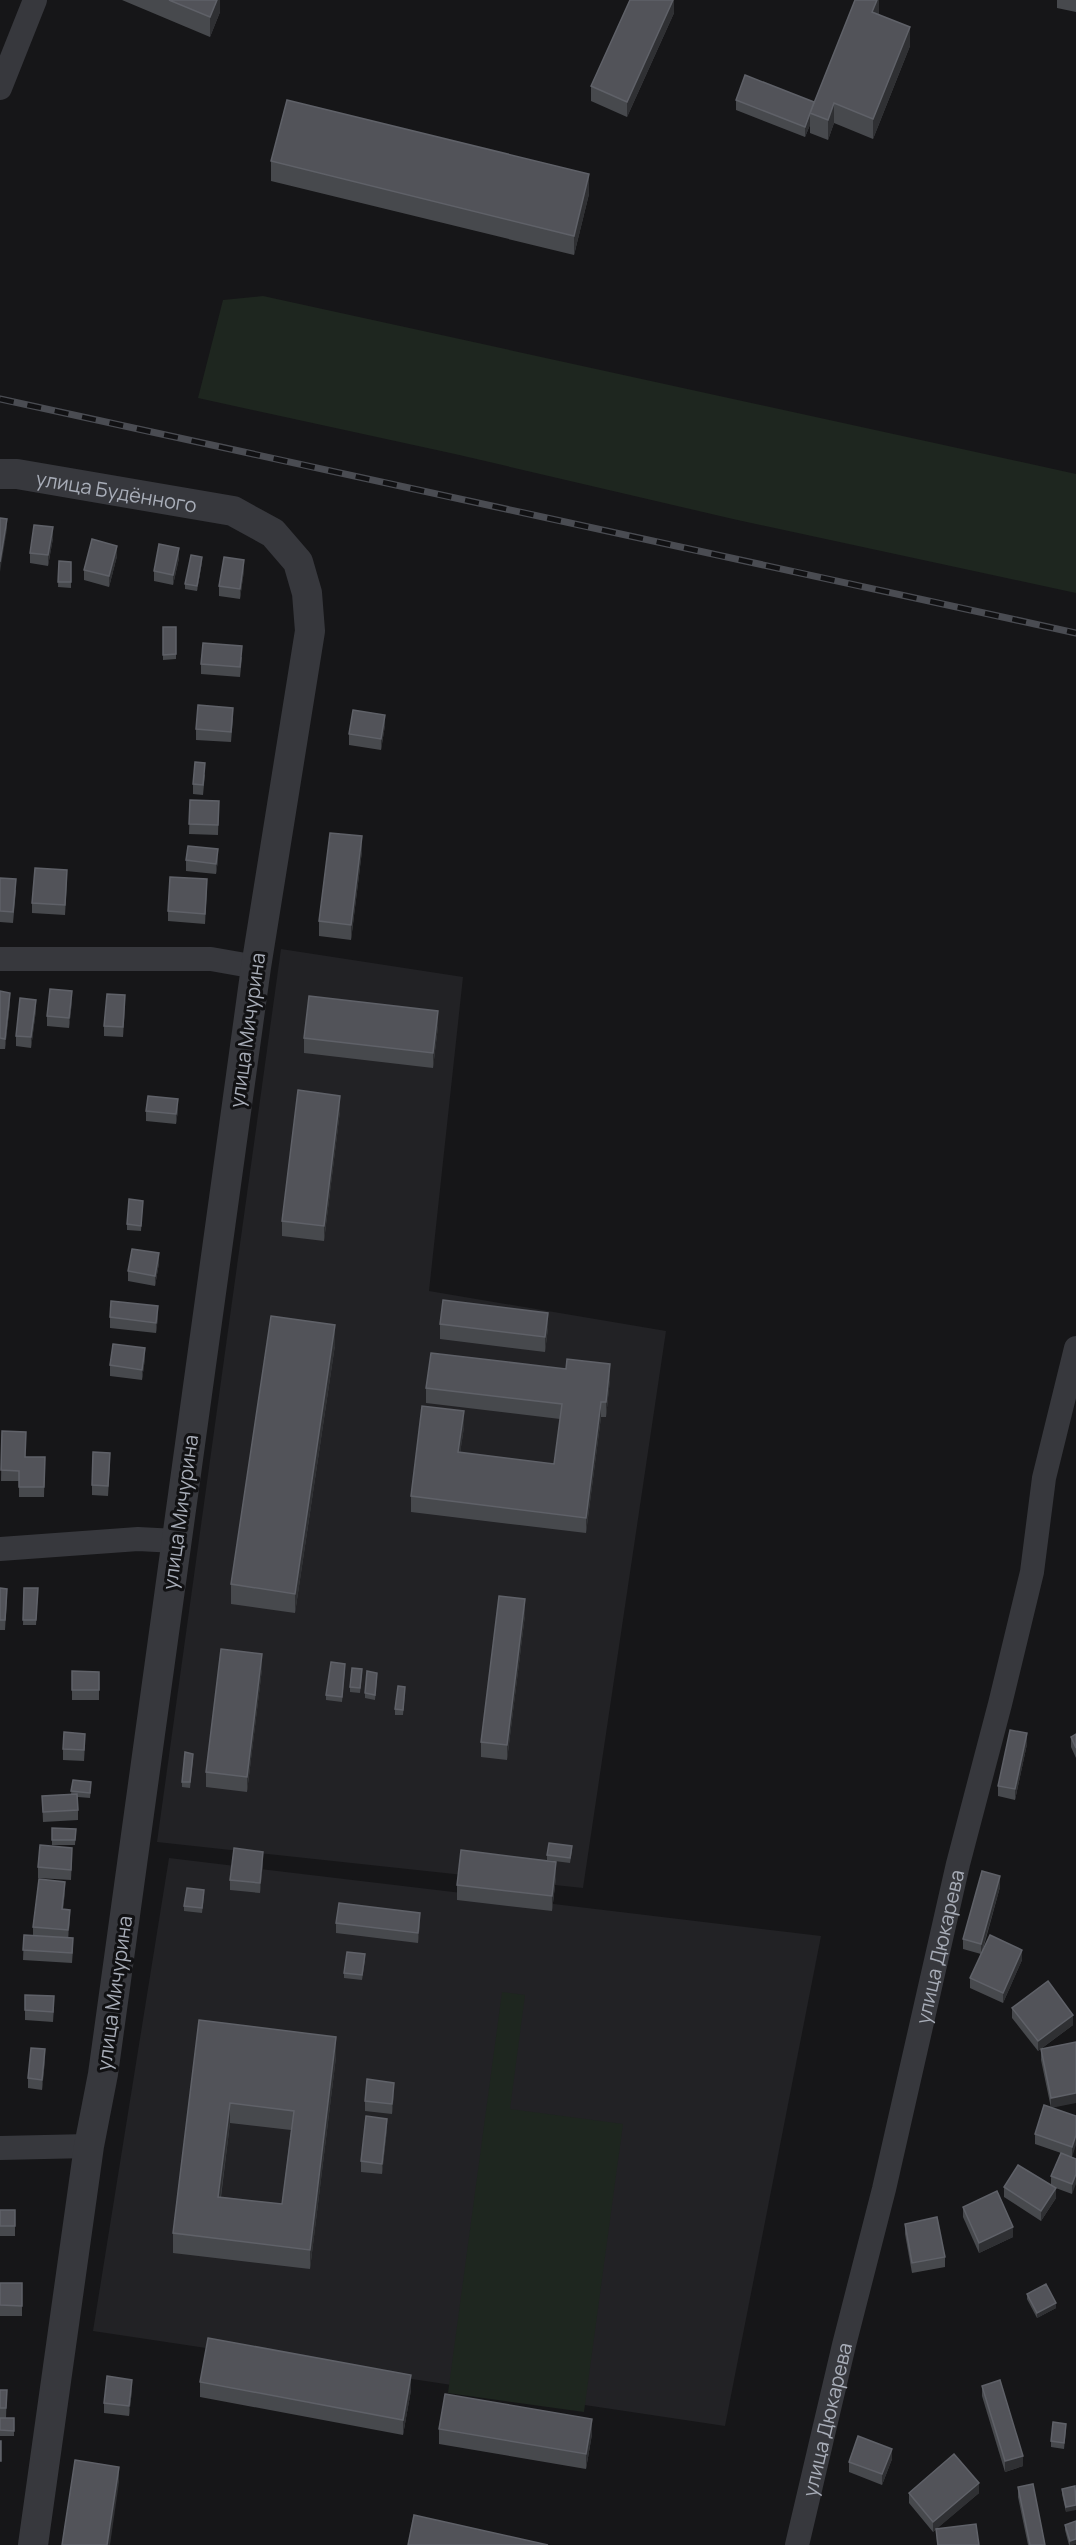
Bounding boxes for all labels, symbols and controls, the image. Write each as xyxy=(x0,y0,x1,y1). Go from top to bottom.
street label: улица Будённого xyxy=(34,464,199,518)
street label: улица Мичурина xyxy=(223,951,271,1109)
street label: улица Мичурина xyxy=(156,1433,204,1591)
street label: улица Дюкарева xyxy=(909,1867,970,2027)
street label: улица Мичурина xyxy=(90,1914,138,2072)
street label: улица Дюкарева xyxy=(795,2340,858,2499)

